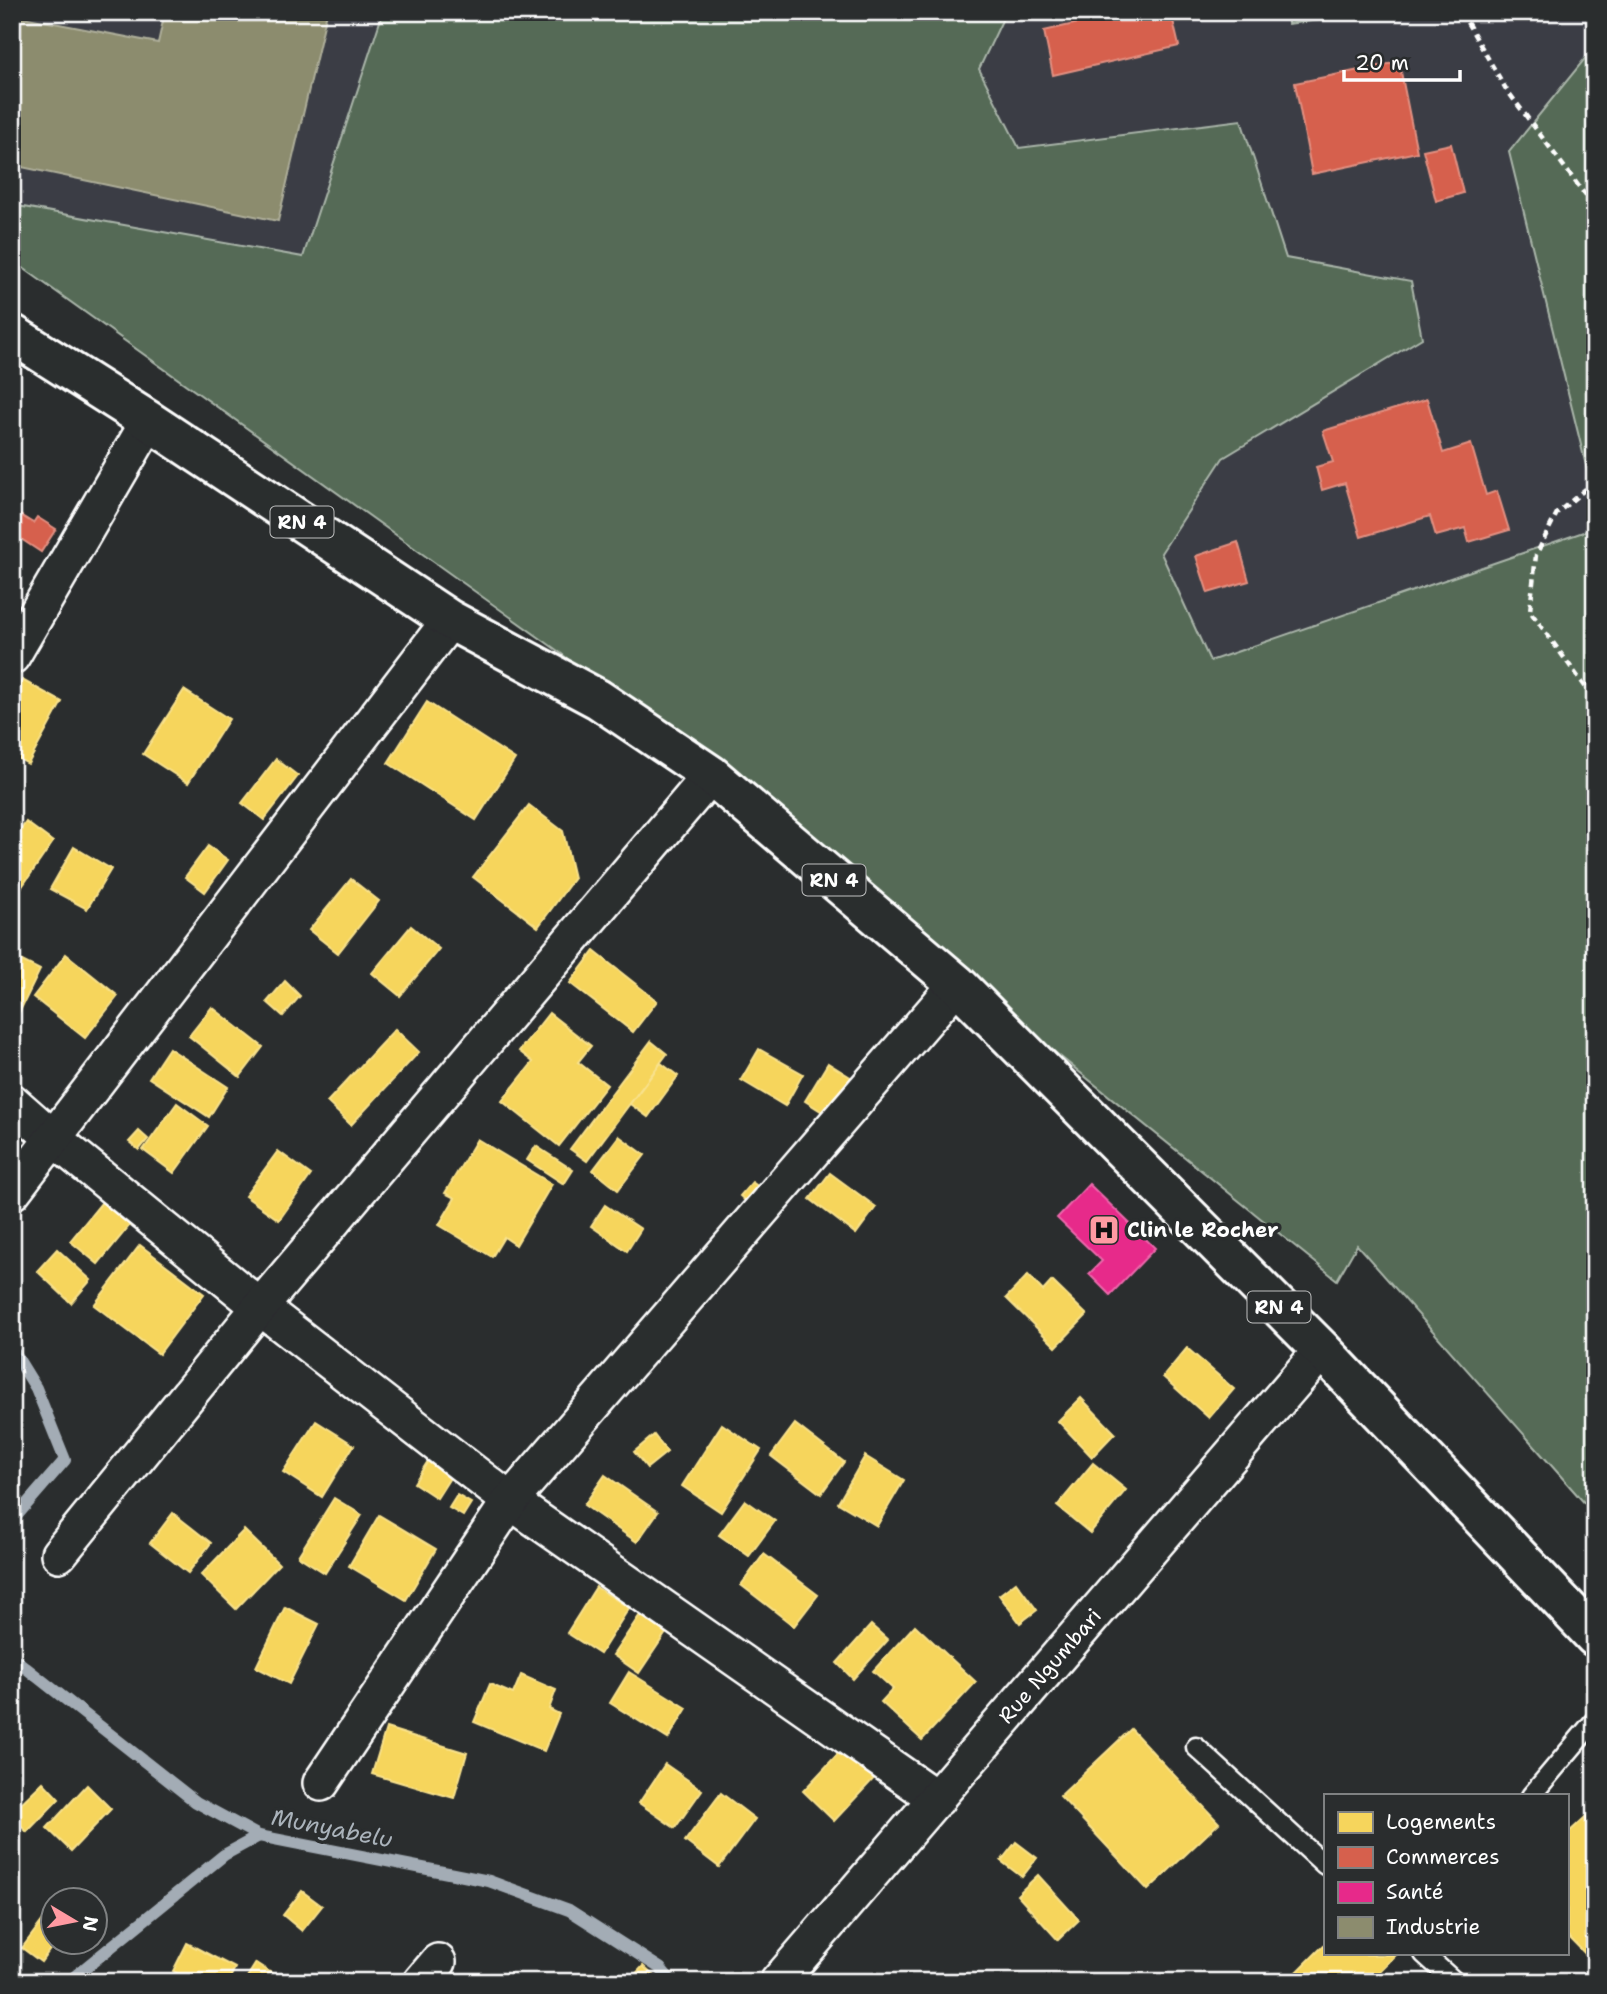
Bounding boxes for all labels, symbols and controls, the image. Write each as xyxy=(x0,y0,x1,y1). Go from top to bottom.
scale bar xyxy=(1344,38,1460,82)
text: 20 m xyxy=(1355,49,1409,77)
road number: RN 4 xyxy=(270,506,334,538)
road number: RN 4 xyxy=(802,864,866,895)
hospital icon: Clin le Rocher xyxy=(1087,1213,1121,1247)
place label: Clin le Rocher xyxy=(1127,1216,1278,1244)
road number: RN 4 xyxy=(1248,1292,1310,1322)
street label: Rue Ngumbari xyxy=(992,1603,1108,1729)
legend xyxy=(1324,1794,1568,1955)
water label: Munyabelu xyxy=(269,1802,395,1854)
text: Logements xyxy=(1386,1808,1496,1836)
text: Commerces xyxy=(1386,1843,1500,1871)
text: Santé xyxy=(1386,1878,1444,1906)
north arrow xyxy=(38,1885,108,1955)
text: Industrie xyxy=(1386,1913,1480,1941)
text: N xyxy=(77,1914,104,1933)

